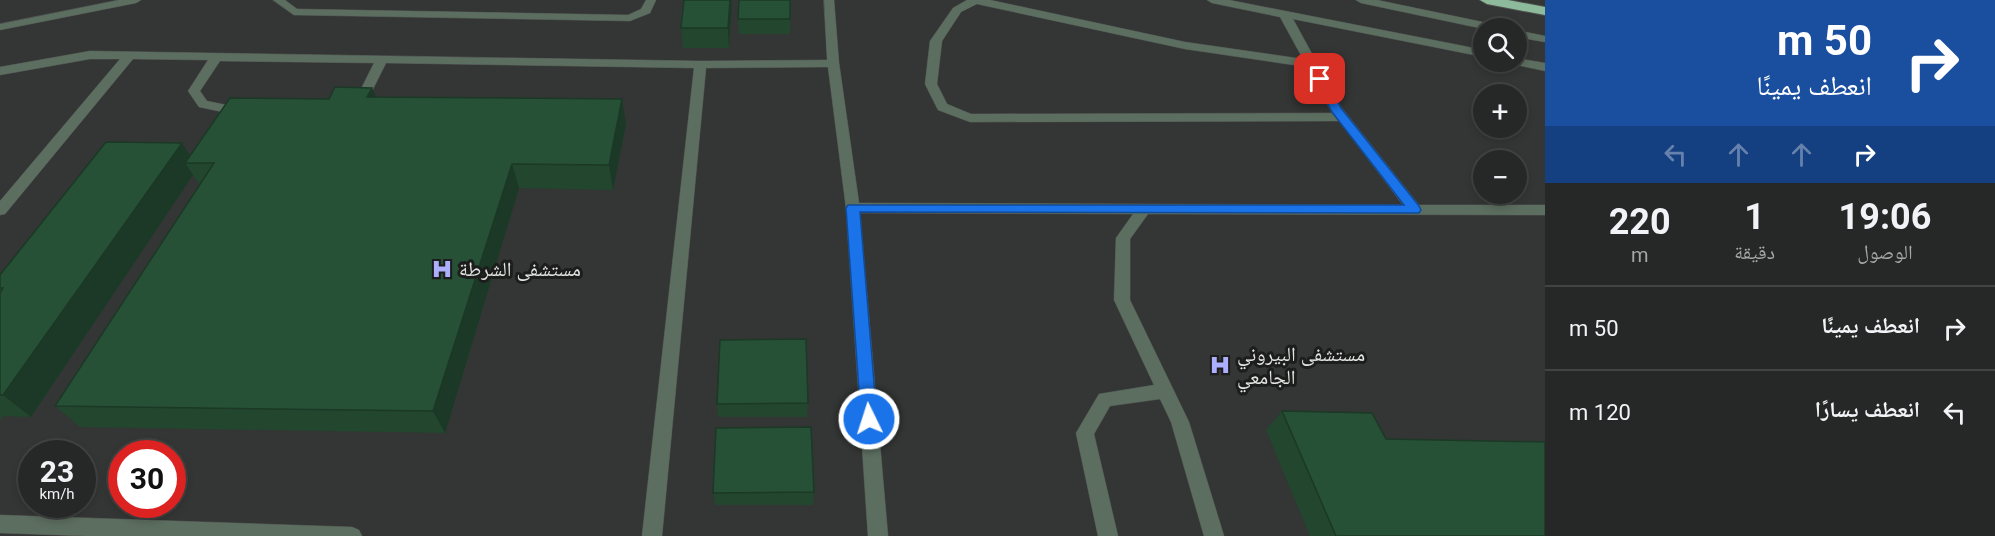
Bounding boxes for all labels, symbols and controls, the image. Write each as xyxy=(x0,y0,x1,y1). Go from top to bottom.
text: 50 m xyxy=(1777,16,1872,65)
map controls xyxy=(1473,18,1527,204)
button: search xyxy=(1473,18,1527,72)
icon: right xyxy=(1893,24,1971,102)
pin xyxy=(1294,53,1345,104)
icon: arrive xyxy=(1303,62,1336,95)
text: انعطف يمينًا xyxy=(1756,70,1872,102)
button: + xyxy=(1473,84,1527,138)
icon: left xyxy=(1659,138,1692,171)
icon: ahead xyxy=(1722,138,1755,171)
icon: ahead xyxy=(1785,138,1818,171)
icon: right xyxy=(1848,138,1881,171)
button: − xyxy=(1473,150,1527,204)
text: 1 xyxy=(1744,196,1765,238)
text: 19:06 xyxy=(1839,196,1931,238)
text: 220 xyxy=(1609,201,1671,243)
text: دقيقة xyxy=(1734,240,1775,264)
text: الوصول xyxy=(1857,240,1913,264)
text: m xyxy=(1631,243,1648,267)
hospital icon: مستشفى الشرطة xyxy=(430,257,454,281)
place label: مستشفى الشرطة xyxy=(459,257,581,281)
icon: right xyxy=(1938,312,1971,345)
text: انعطف يمينًا xyxy=(1821,313,1920,338)
text: 50 m xyxy=(1569,316,1619,341)
place label: مستشفى البيروني الجامعي xyxy=(1237,342,1365,393)
hospital icon: مستشفى البيروني الجامعي xyxy=(1208,353,1232,377)
position arrow xyxy=(837,387,901,451)
icon: left xyxy=(1938,396,1971,429)
text: انعطف يسارًا xyxy=(1815,397,1920,422)
text: 120 m xyxy=(1569,400,1631,425)
speed limit sign: 30 xyxy=(108,440,186,518)
text: 23 xyxy=(40,454,74,489)
text: km/h xyxy=(39,485,75,503)

